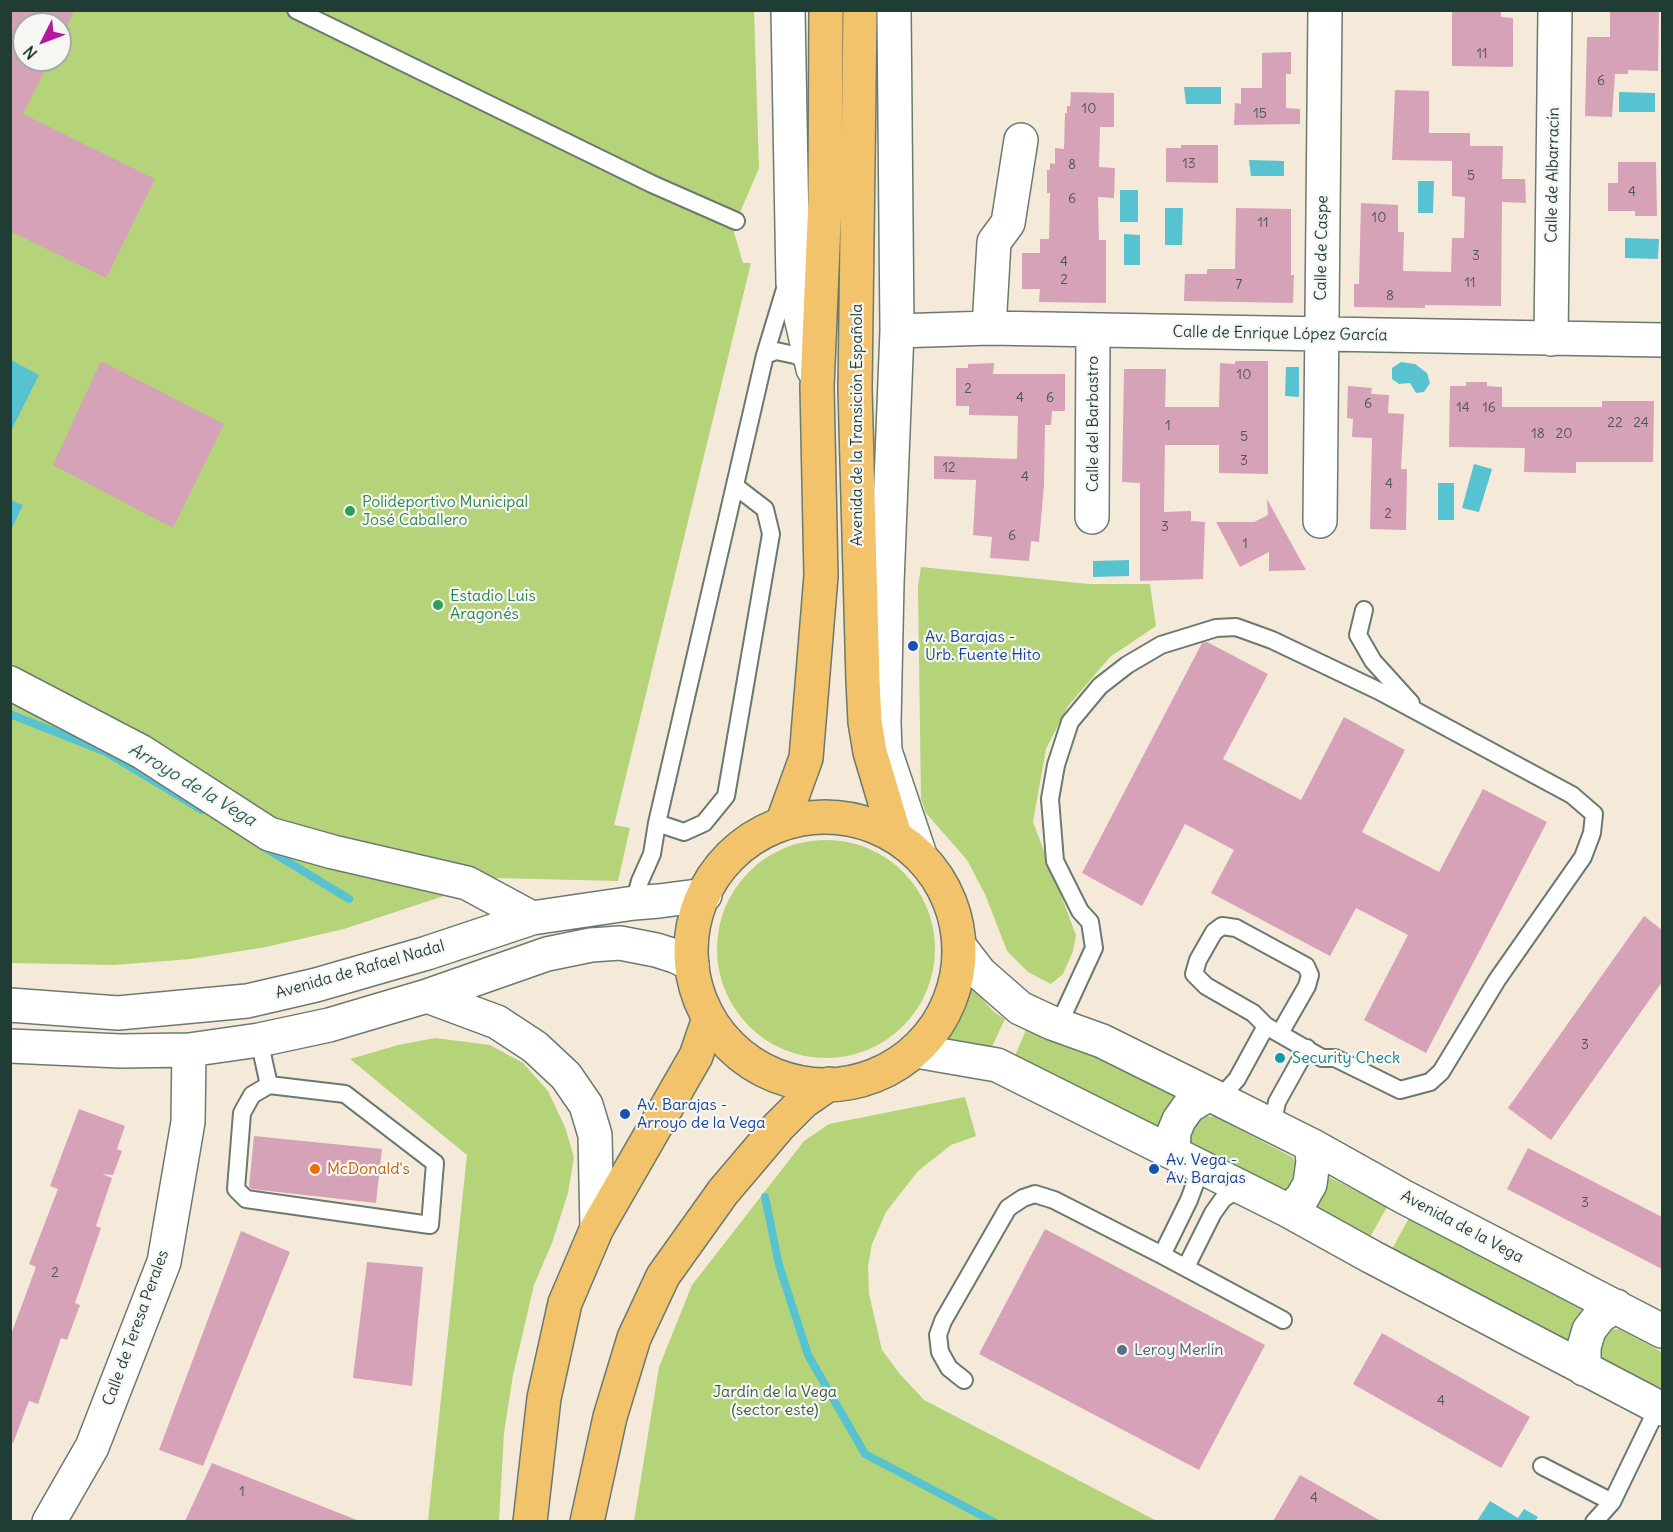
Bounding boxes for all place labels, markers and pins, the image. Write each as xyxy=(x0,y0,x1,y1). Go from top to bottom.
place label: Polideportivo Municipal José Caballero xyxy=(362,492,528,530)
marker: Polideportivo Municipal José Caballero xyxy=(343,504,357,518)
place label: Estadio Luis Aragonés xyxy=(450,586,536,624)
marker: Estadio Luis Aragonés xyxy=(431,598,445,612)
place label: Av. Barajas - Urb. Fuente Hito xyxy=(925,627,1041,665)
marker: Av. Barajas - Urb. Fuente Hito xyxy=(906,639,920,653)
place label: Security Check xyxy=(1292,1048,1400,1068)
marker: Security Check xyxy=(1273,1051,1287,1065)
place label: Av. Barajas - Arroyo de la Vega xyxy=(637,1095,765,1133)
marker: Av. Barajas - Arroyo de la Vega xyxy=(618,1107,632,1121)
place label: Av. Vega - Av. Barajas xyxy=(1166,1150,1246,1188)
place label: McDonald's xyxy=(327,1159,410,1179)
marker: McDonald's xyxy=(308,1162,322,1176)
marker: Av. Vega - Av. Barajas xyxy=(1147,1162,1161,1176)
place label: Leroy Merlín xyxy=(1134,1340,1224,1360)
marker: Leroy Merlín xyxy=(1115,1343,1129,1357)

